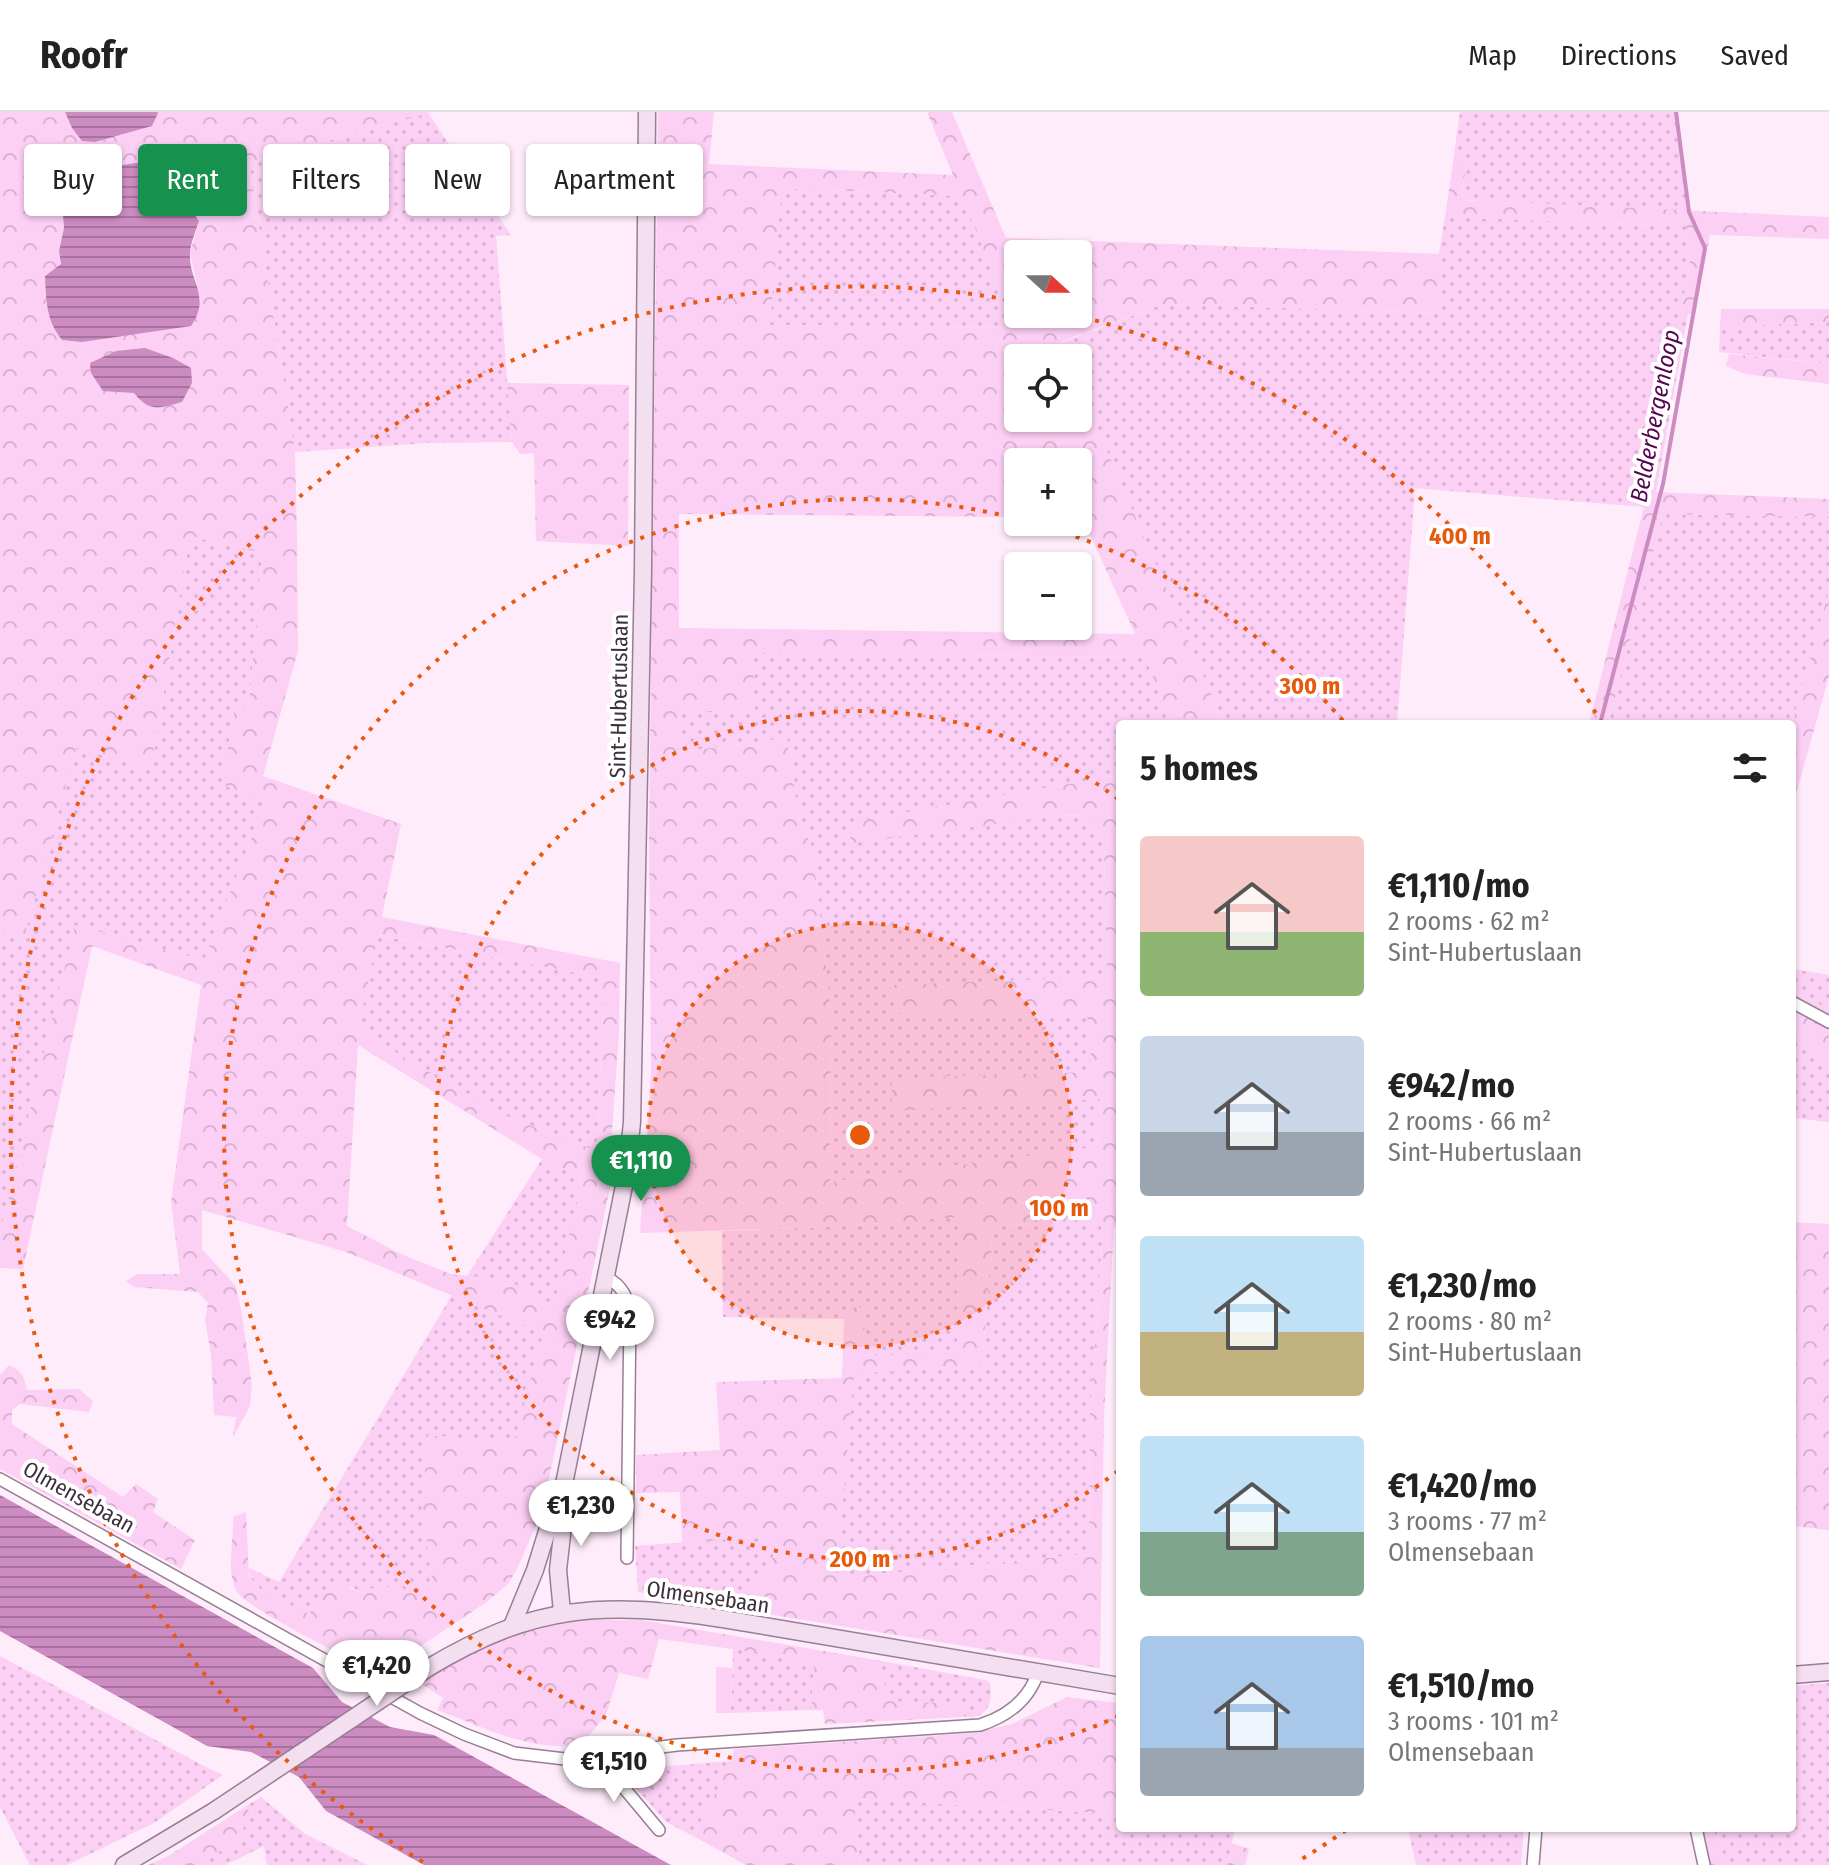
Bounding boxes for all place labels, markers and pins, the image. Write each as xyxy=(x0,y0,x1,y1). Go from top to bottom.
centre of rings xyxy=(846,1121,874,1149)
pin: €1,110 xyxy=(576,1135,706,1203)
pin: €942 xyxy=(563,1294,657,1362)
pin: €1,230 xyxy=(516,1480,646,1548)
pin: €1,420 xyxy=(312,1640,442,1708)
pin: €1,510 xyxy=(549,1736,679,1804)

